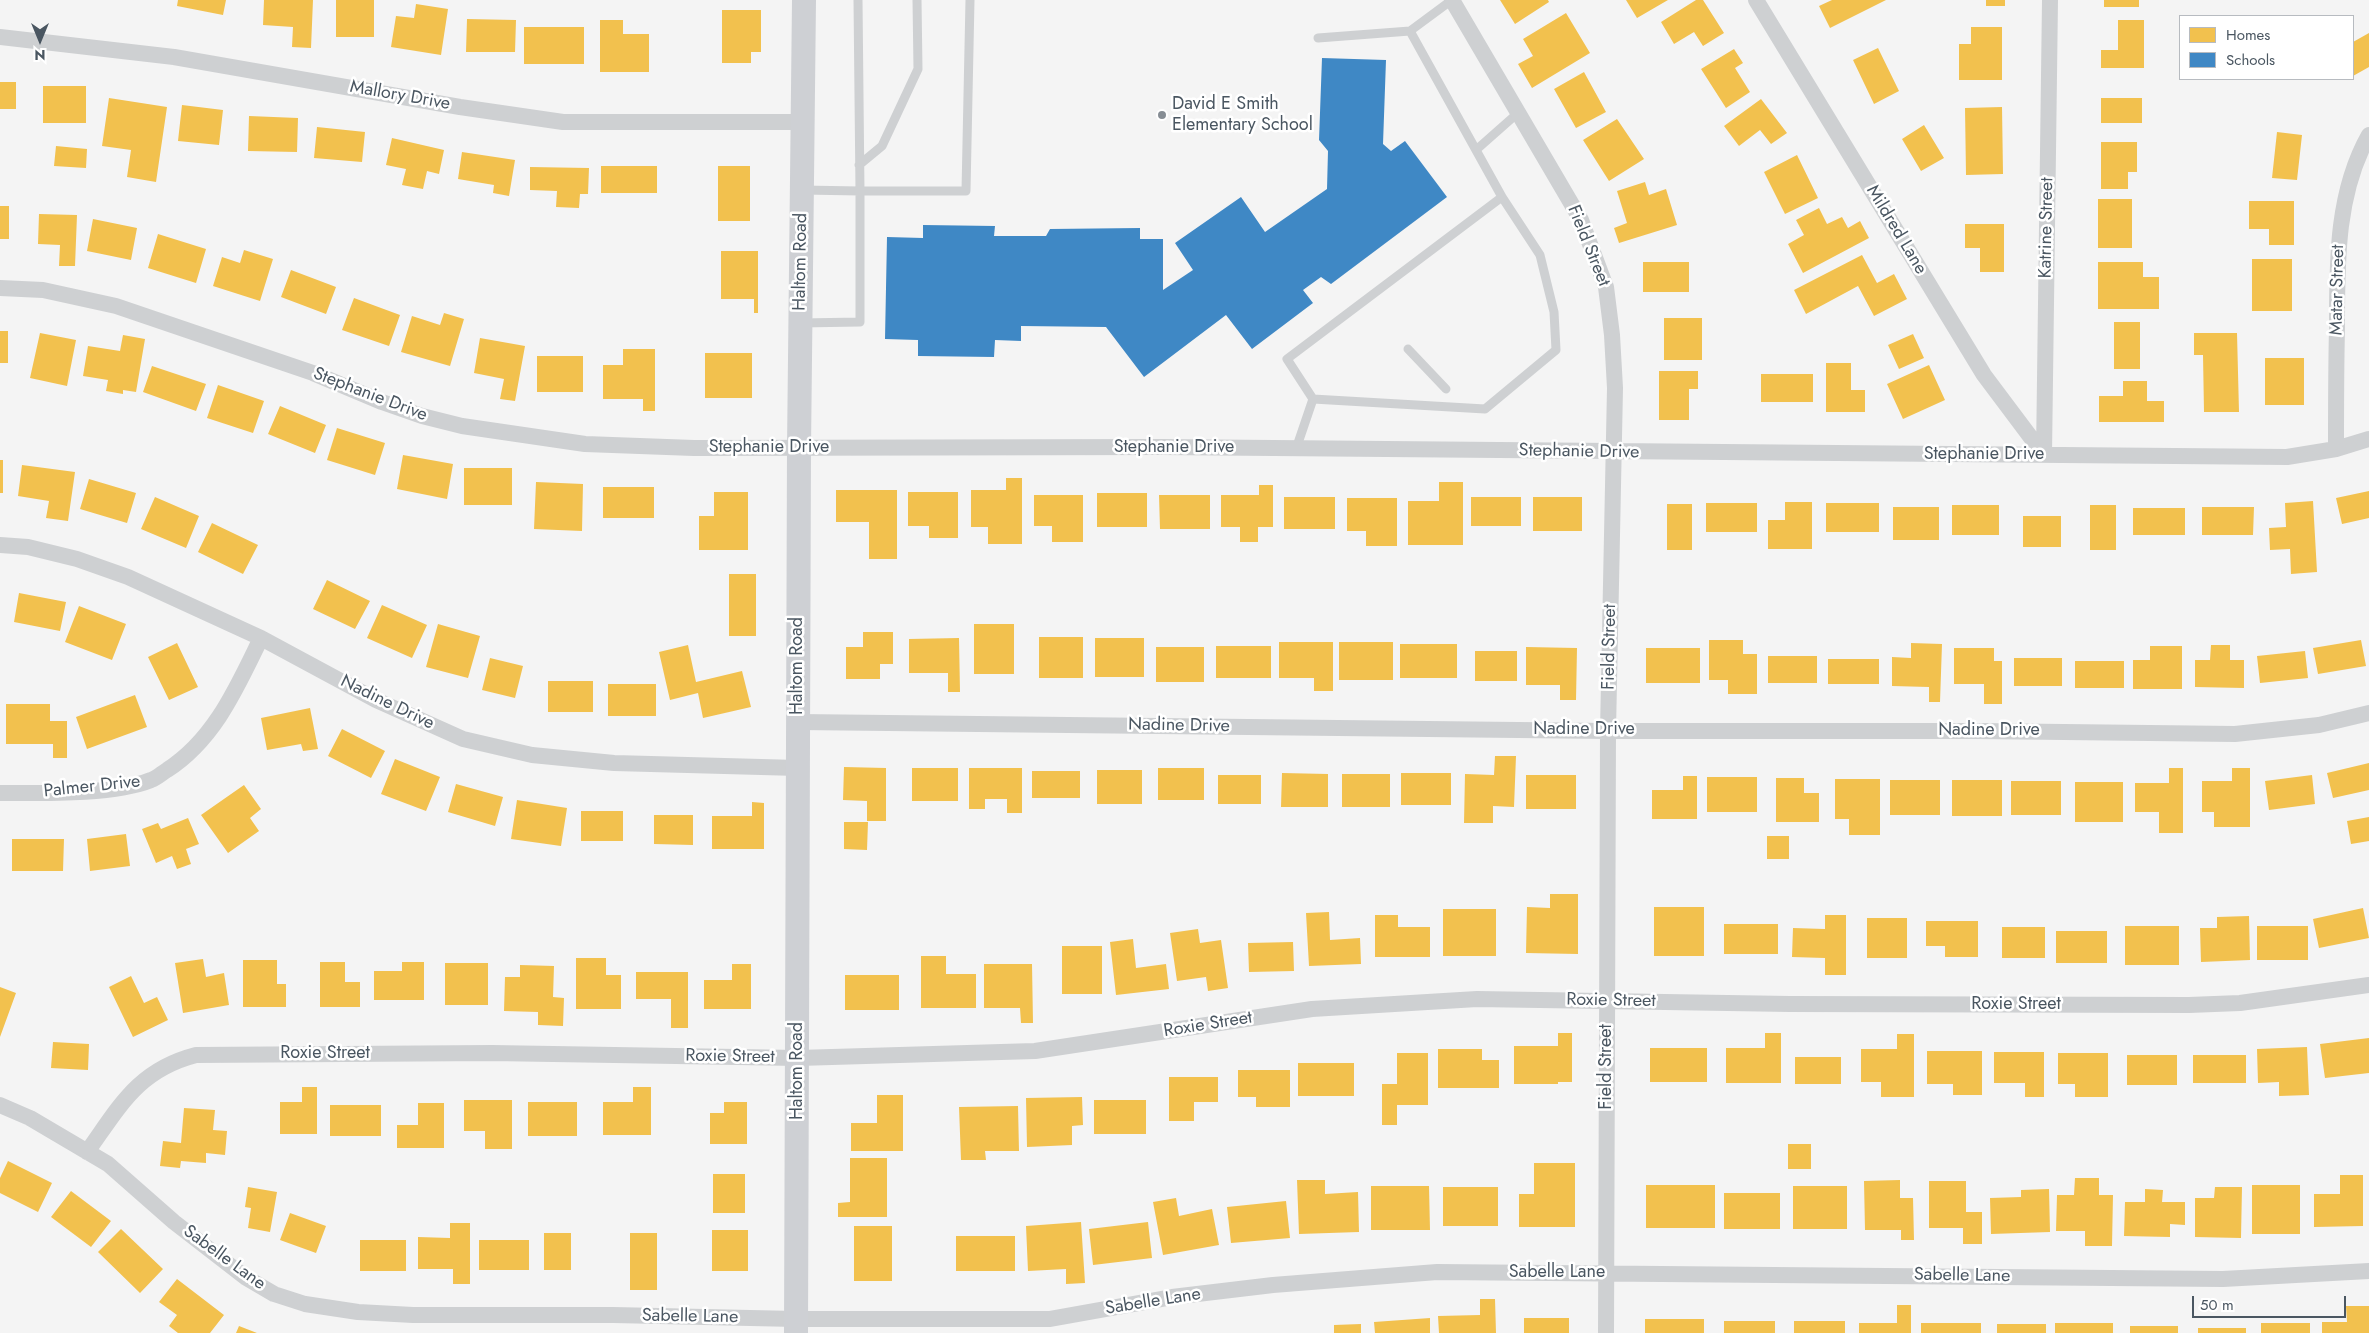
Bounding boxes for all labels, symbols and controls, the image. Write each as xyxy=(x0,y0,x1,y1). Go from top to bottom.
north arrow xyxy=(15,15,65,65)
legend xyxy=(2179,15,2354,80)
text: Homes xyxy=(2226,24,2270,46)
text: N xyxy=(34,45,46,65)
text: Schools xyxy=(2226,49,2275,71)
street label: Mallory Drive xyxy=(348,77,452,115)
place label: David E Smith Elementary School xyxy=(1172,94,1313,136)
marker: David E Smith Elementary School xyxy=(1156,109,1168,121)
street label: Katrine Street xyxy=(2035,177,2059,279)
street label: Mildred Lane xyxy=(1861,182,1931,278)
street label: Field Street xyxy=(1562,202,1614,290)
street label: Haltom Road xyxy=(789,213,813,311)
street label: Matar Street xyxy=(2326,244,2350,336)
street label: Stephanie Drive xyxy=(310,363,430,427)
street label: Stephanie Drive xyxy=(709,437,829,459)
street label: Stephanie Drive xyxy=(1114,437,1234,459)
street label: Stephanie Drive xyxy=(1519,440,1639,464)
street label: Stephanie Drive xyxy=(1924,444,2044,466)
street label: Field Street xyxy=(1598,604,1622,690)
street label: Haltom Road xyxy=(787,617,809,715)
street label: Nadine Drive xyxy=(337,671,437,735)
street label: Nadine Drive xyxy=(1128,714,1230,738)
street label: Nadine Drive xyxy=(1533,719,1635,741)
street label: Nadine Drive xyxy=(1938,720,2040,742)
street label: Palmer Drive xyxy=(43,771,141,803)
street label: Roxie Street xyxy=(1566,989,1656,1013)
street label: Roxie Street xyxy=(1971,994,2061,1016)
street label: Roxie Street xyxy=(1162,1007,1254,1043)
street label: Haltom Road xyxy=(787,1022,809,1120)
street label: Field Street xyxy=(1596,1024,1618,1110)
street label: Roxie Street xyxy=(280,1043,370,1065)
street label: Roxie Street xyxy=(685,1045,775,1069)
street label: Sabelle Lane xyxy=(179,1221,269,1295)
street label: Sabelle Lane xyxy=(1509,1262,1605,1284)
street label: Sabelle Lane xyxy=(1914,1264,2010,1288)
street label: Sabelle Lane xyxy=(1104,1284,1202,1320)
scale bar xyxy=(2194,1286,2348,1318)
text: 50 m xyxy=(2200,1294,2234,1316)
street label: Sabelle Lane xyxy=(642,1305,738,1329)

